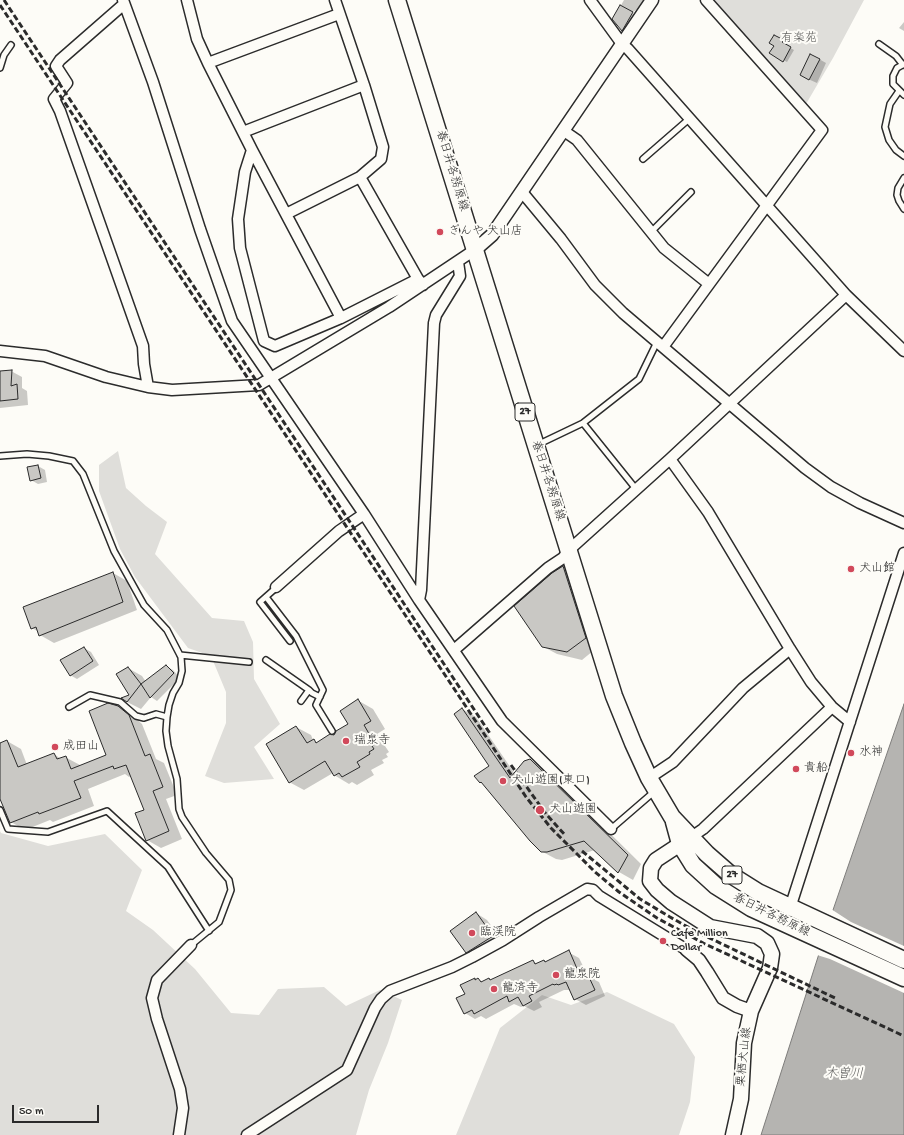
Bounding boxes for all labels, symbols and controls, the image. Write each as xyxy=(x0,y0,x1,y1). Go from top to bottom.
park label: 有楽苑 xyxy=(781,32,817,46)
street label: 春日井各務原線 xyxy=(432,129,470,213)
place label: ぎんや 犬山店 xyxy=(448,225,523,239)
marker: ぎんや 犬山店 xyxy=(435,227,445,237)
road number: 27 xyxy=(515,403,535,421)
street label: 春日井各務原線 xyxy=(527,439,567,523)
place label: 犬山館 xyxy=(859,562,895,576)
marker: 犬山館 xyxy=(846,564,856,574)
place label: 瑞泉寺 xyxy=(354,734,390,748)
marker: 瑞泉寺 xyxy=(341,736,351,746)
place label: 成田山 xyxy=(63,740,99,754)
marker: 成田山 xyxy=(50,742,60,752)
place label: 水神 xyxy=(859,746,883,760)
marker: 水神 xyxy=(846,748,856,758)
place label: 貴船 xyxy=(804,762,828,776)
marker: 貴船 xyxy=(791,764,801,774)
place label: 犬山遊園(東口) xyxy=(511,774,590,788)
marker: 犬山遊園(東口) xyxy=(498,776,508,786)
place label: 犬山遊園 xyxy=(549,803,597,817)
marker: 犬山遊園 xyxy=(534,804,546,816)
road number: 27 xyxy=(722,866,742,884)
street label: 春日井各務原線 xyxy=(730,891,812,941)
place label: 臨渓院 xyxy=(480,926,516,940)
place label: Cafe Million Dollar xyxy=(671,927,728,955)
marker: 臨渓院 xyxy=(467,928,477,938)
marker: Cafe Million Dollar xyxy=(658,936,668,946)
place label: 龍泉院 xyxy=(564,968,600,982)
marker: 龍泉院 xyxy=(551,970,561,980)
place label: 龍済寺 xyxy=(502,982,538,996)
marker: 龍済寺 xyxy=(489,984,499,994)
street label: 栗栖犬山線 xyxy=(735,1026,755,1088)
water label: 木曽川 xyxy=(825,1067,863,1083)
scale bar xyxy=(14,1097,101,1123)
text: 50 m xyxy=(19,1105,44,1119)

